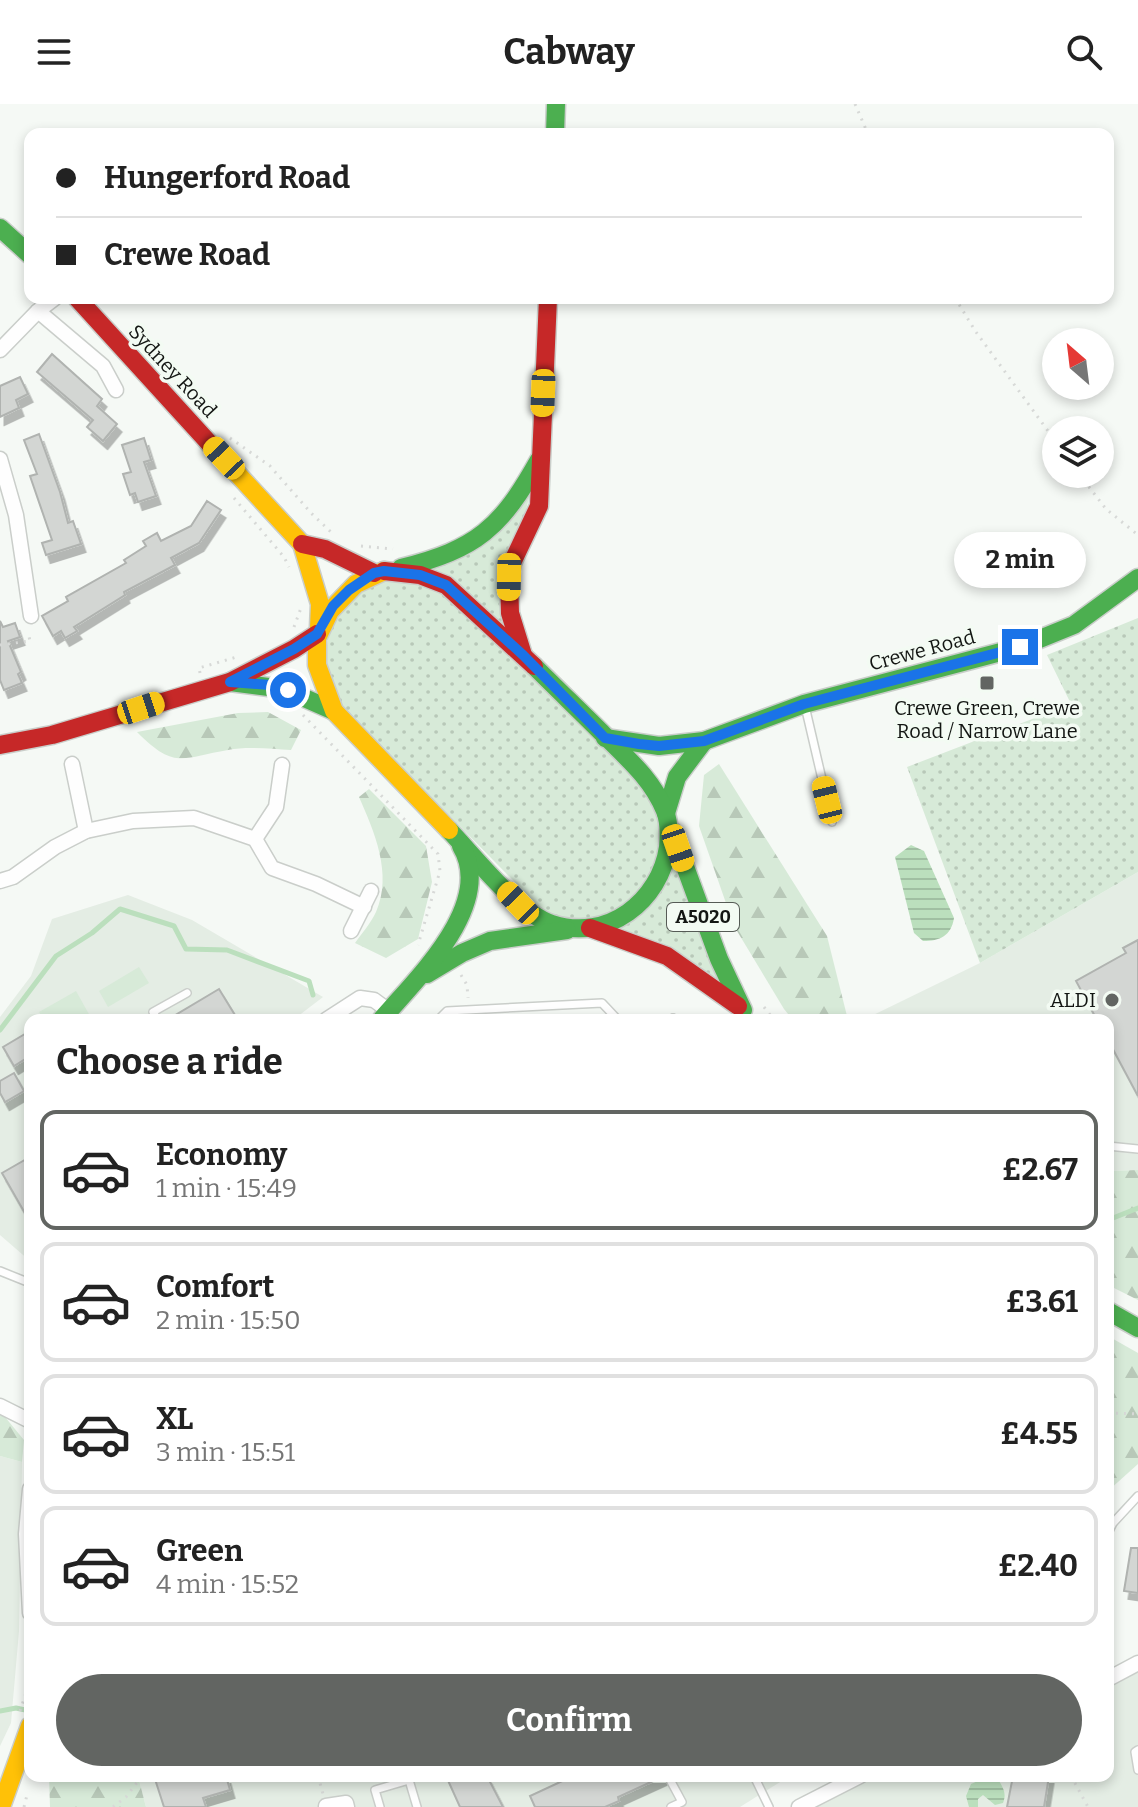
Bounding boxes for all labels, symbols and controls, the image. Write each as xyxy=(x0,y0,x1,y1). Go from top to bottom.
icon: menu xyxy=(32,30,76,74)
text: Cabway xyxy=(503,30,635,74)
icon: search xyxy=(1062,30,1106,74)
text: Hungerford Road xyxy=(104,160,350,196)
text: Crewe Road xyxy=(104,237,270,273)
street label: Sydney Road xyxy=(124,320,222,422)
north arrow xyxy=(1042,328,1114,400)
map controls xyxy=(1042,328,1114,488)
car xyxy=(530,369,556,417)
button: layers xyxy=(1042,416,1114,488)
car xyxy=(199,432,249,484)
callout: 2 min xyxy=(954,531,1086,587)
text: 2 min xyxy=(985,544,1055,575)
car xyxy=(497,553,521,601)
street label: Crewe Road xyxy=(866,624,978,676)
route end xyxy=(1002,629,1038,665)
route start xyxy=(270,672,306,708)
marker: Crewe Green, Crewe Road / Narrow Lane xyxy=(978,674,996,692)
car xyxy=(114,689,168,727)
place label: Crewe Green, Crewe Road / Narrow Lane xyxy=(894,696,1080,743)
car xyxy=(810,774,844,826)
car xyxy=(659,821,697,875)
car xyxy=(493,877,543,929)
road number: A5020 xyxy=(667,903,739,931)
place label: ALDI xyxy=(1050,988,1096,1012)
marker: ALDI xyxy=(1103,991,1121,1009)
text: Choose a ride xyxy=(56,1040,283,1084)
icon: car xyxy=(60,1134,132,1206)
text: Economy xyxy=(156,1137,287,1173)
text: £2.67 xyxy=(1002,1152,1078,1188)
text: 1 min · 15:49 xyxy=(156,1173,297,1204)
icon: car xyxy=(60,1266,132,1338)
text: Comfort xyxy=(156,1269,274,1305)
text: £3.61 xyxy=(1006,1284,1078,1320)
text: 2 min · 15:50 xyxy=(156,1305,301,1336)
icon: car xyxy=(60,1398,132,1470)
text: XL xyxy=(156,1401,193,1437)
text: £4.55 xyxy=(1000,1416,1078,1452)
text: 3 min · 15:51 xyxy=(156,1437,295,1468)
icon: car xyxy=(60,1530,132,1602)
text: Green xyxy=(156,1533,243,1569)
text: £2.40 xyxy=(998,1548,1078,1584)
text: 4 min · 15:52 xyxy=(156,1569,299,1600)
button: Confirm xyxy=(56,1674,1082,1766)

